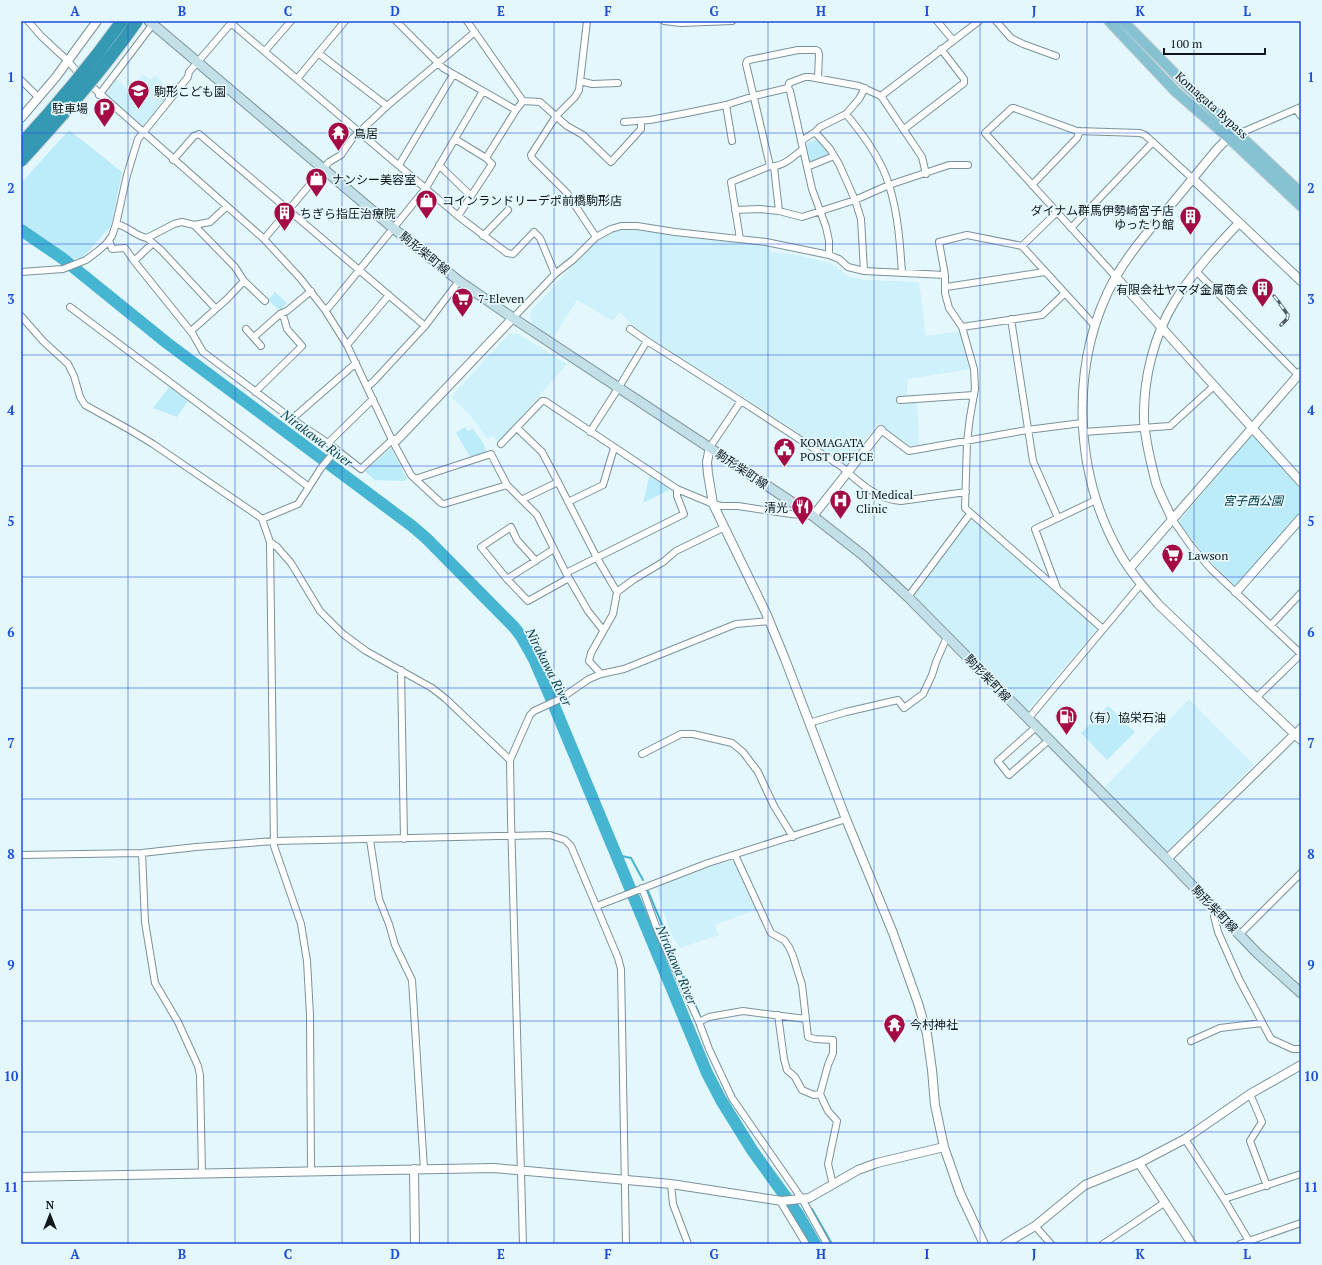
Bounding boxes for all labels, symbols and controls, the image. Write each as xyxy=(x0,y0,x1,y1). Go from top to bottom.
text: A xyxy=(70,2,80,20)
text: B xyxy=(178,2,186,20)
text: C xyxy=(284,2,292,20)
text: D xyxy=(390,2,400,20)
text: E xyxy=(497,2,505,20)
text: F xyxy=(604,2,612,20)
text: G xyxy=(709,2,719,20)
text: H xyxy=(816,2,826,20)
text: I xyxy=(925,2,930,20)
text: J xyxy=(1032,2,1037,20)
text: K xyxy=(1135,2,1145,20)
text: L xyxy=(1243,2,1251,20)
scale bar xyxy=(1164,30,1265,56)
text: 100 m xyxy=(1170,36,1203,51)
text: 1 xyxy=(7,68,15,86)
street label: Komagata Bypass xyxy=(1173,68,1251,142)
text: 1 xyxy=(1307,68,1315,86)
school or university icon: 駒形こども園 xyxy=(126,78,152,111)
place label: 駒形こども園 xyxy=(154,84,226,99)
parking icon: 駐車場 xyxy=(91,95,117,128)
place label: 駐車場 xyxy=(52,101,88,116)
temple icon: 鳥居 xyxy=(325,120,351,153)
place label: 鳥居 xyxy=(354,126,378,141)
shop icon: ナンシー美容室 xyxy=(303,166,329,199)
place label: ナンシー美容室 xyxy=(332,172,416,187)
text: 2 xyxy=(7,179,15,197)
text: 2 xyxy=(1307,179,1315,197)
shop icon: コインランドリーデポ前橋駒形店 xyxy=(413,187,439,220)
place label: コインランドリーデポ前橋駒形店 xyxy=(442,193,622,208)
building icon: ちぎら指圧治療院 xyxy=(271,200,297,233)
place label: ダイナム群馬伊勢崎宮子店 ゆったり館 xyxy=(1031,203,1174,232)
building icon: ダイナム群馬伊勢崎宮子店 ゆったり館 xyxy=(1177,204,1203,237)
place label: ちぎら指圧治療院 xyxy=(300,206,396,221)
street label: 駒形柴町線 xyxy=(397,228,453,278)
building icon: 有限会社ヤマダ金属商会 xyxy=(1250,276,1276,309)
place label: 有限会社ヤマダ金属商会 xyxy=(1116,282,1248,297)
supermarket icon: 7-Eleven xyxy=(450,285,476,318)
text: 3 xyxy=(7,290,15,308)
text: 3 xyxy=(1307,290,1315,308)
place label: 7-Eleven xyxy=(478,291,524,306)
text: 4 xyxy=(7,401,15,419)
text: 4 xyxy=(1307,401,1315,419)
water label: Nirakawa River xyxy=(277,405,357,471)
place label: KOMAGATA POST OFFICE xyxy=(800,435,874,464)
public building icon: KOMAGATA POST OFFICE xyxy=(772,436,798,469)
street label: 駒形柴町線 xyxy=(713,446,771,492)
place label: UI Medical Clinic xyxy=(856,487,914,516)
hospital icon: UI Medical Clinic xyxy=(827,488,853,521)
park label: 宮子西公園 xyxy=(1223,493,1285,508)
restaurant icon: 清光 xyxy=(790,494,816,527)
place label: 清光 xyxy=(764,500,788,515)
text: 5 xyxy=(7,512,15,530)
text: 5 xyxy=(1307,512,1315,530)
supermarket icon: Lawson xyxy=(1160,542,1186,575)
place label: Lawson xyxy=(1188,548,1228,563)
text: 6 xyxy=(7,623,15,641)
text: 6 xyxy=(1307,623,1315,641)
water label: Nirakawa River xyxy=(521,624,577,710)
street label: 駒形柴町線 xyxy=(962,651,1014,705)
fuel station icon: （有）協栄石油 xyxy=(1054,704,1080,737)
place label: （有）協栄石油 xyxy=(1082,710,1166,725)
text: 7 xyxy=(7,734,15,752)
text: 7 xyxy=(1307,734,1315,752)
text: 8 xyxy=(7,845,15,863)
text: 8 xyxy=(1307,845,1315,863)
street label: 駒形柴町線 xyxy=(1189,882,1241,936)
water label: Nirakawa River xyxy=(652,921,702,1009)
text: 9 xyxy=(7,956,15,974)
text: 9 xyxy=(1307,956,1315,974)
temple icon: 今村神社 xyxy=(882,1011,908,1044)
place label: 今村神社 xyxy=(910,1017,958,1032)
text: 10 xyxy=(4,1067,19,1085)
text: 10 xyxy=(1304,1067,1319,1085)
text: 11 xyxy=(4,1178,18,1196)
text: 11 xyxy=(1304,1178,1318,1196)
north arrow xyxy=(30,1195,70,1235)
text: N xyxy=(46,1198,55,1212)
text: A xyxy=(70,1245,80,1263)
text: B xyxy=(178,1245,186,1263)
text: C xyxy=(284,1245,292,1263)
text: D xyxy=(390,1245,400,1263)
text: E xyxy=(497,1245,505,1263)
text: F xyxy=(604,1245,612,1263)
text: G xyxy=(709,1245,719,1263)
text: H xyxy=(816,1245,826,1263)
text: I xyxy=(925,1245,930,1263)
text: J xyxy=(1032,1245,1037,1263)
text: K xyxy=(1135,1245,1145,1263)
text: L xyxy=(1243,1245,1251,1263)

